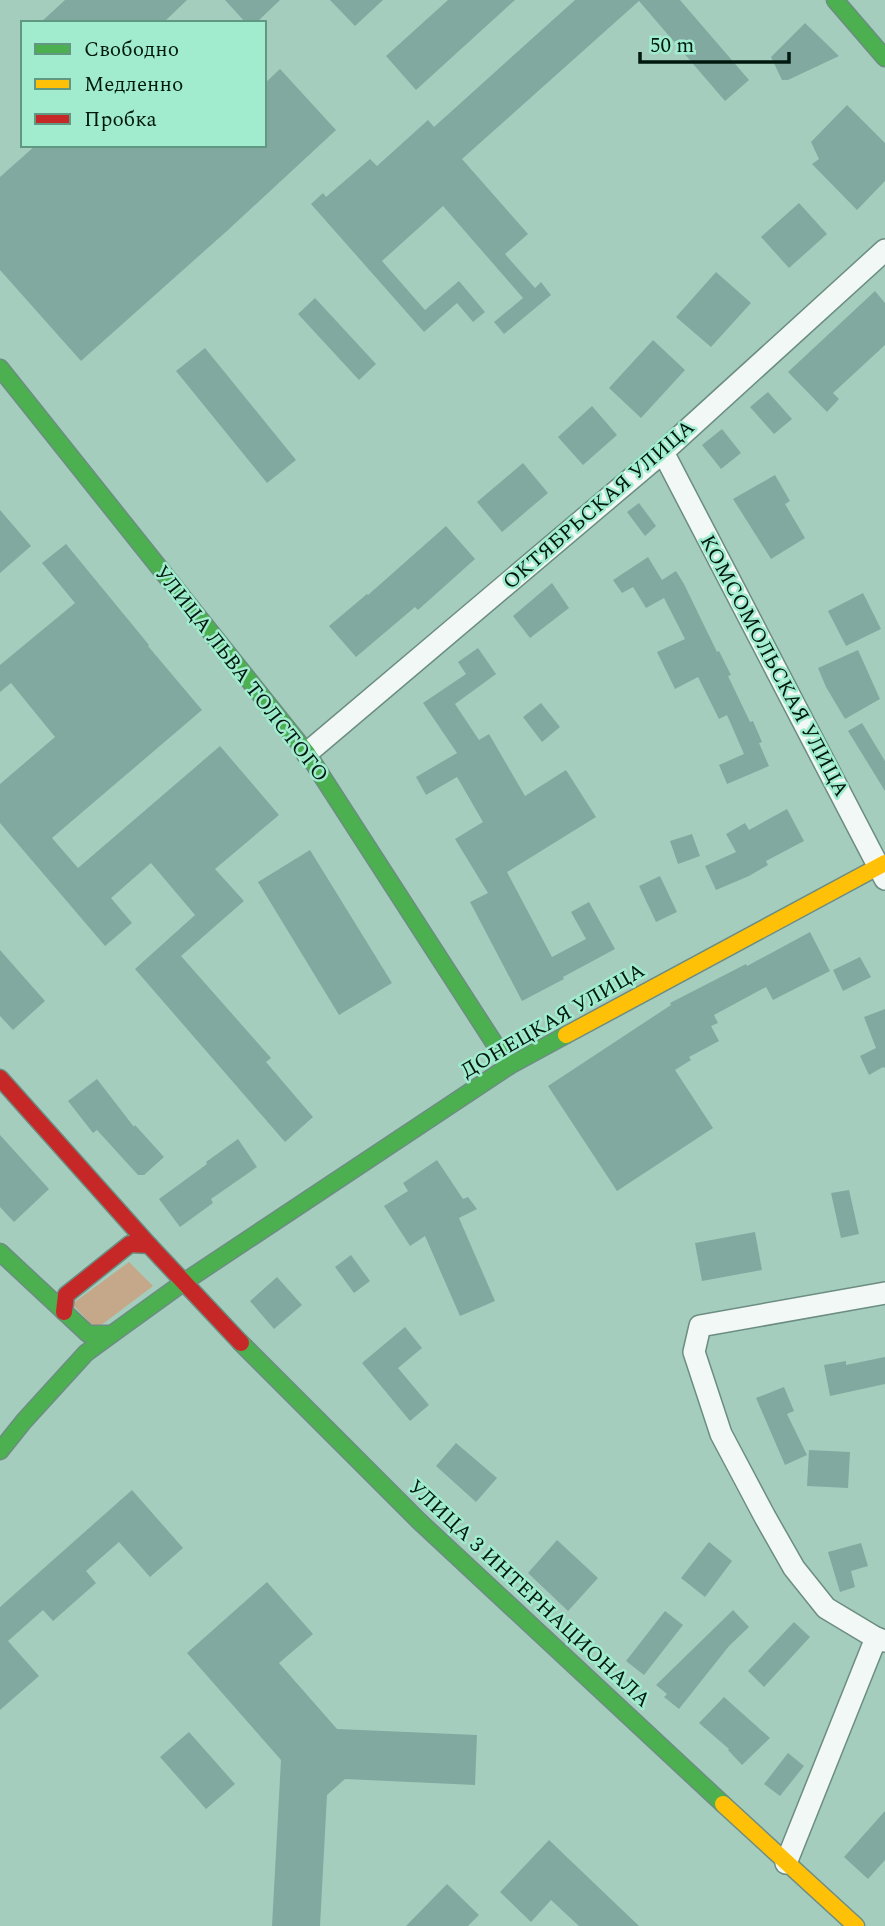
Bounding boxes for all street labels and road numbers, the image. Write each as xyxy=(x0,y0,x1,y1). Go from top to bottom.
street label: ОКТЯБРЬСКАЯ УЛИЦА xyxy=(496,412,702,598)
street label: КОМСОМОЛЬСКАЯ УЛИЦА xyxy=(691,529,857,803)
street label: УЛИЦА ЛЬВА ТОЛСТОГО xyxy=(146,559,336,789)
street label: ДОНЕЦКАЯ УЛИЦА xyxy=(455,955,651,1087)
street label: УЛИЦА 3 ИНТЕРНАЦИОНАЛА xyxy=(400,1472,658,1716)

